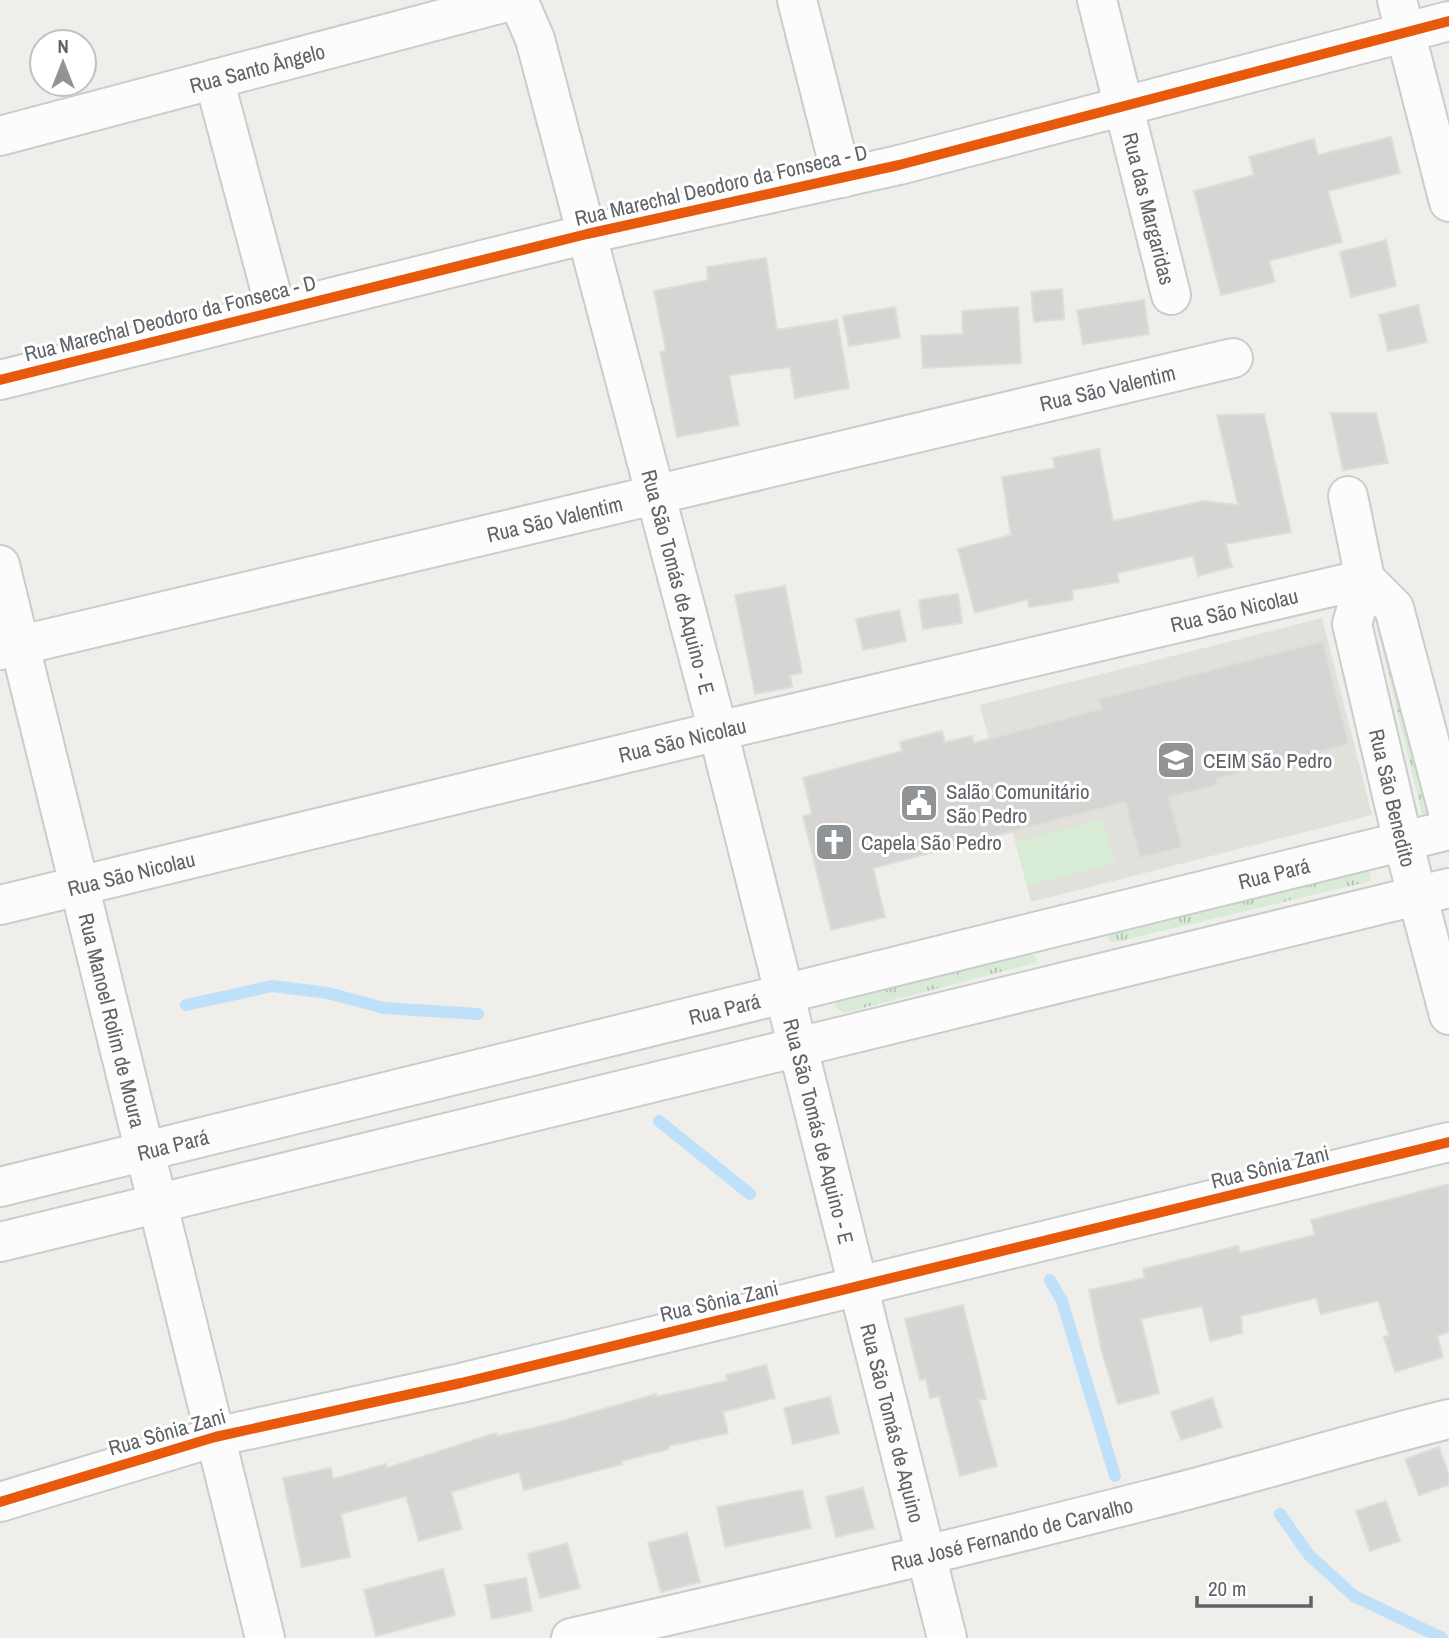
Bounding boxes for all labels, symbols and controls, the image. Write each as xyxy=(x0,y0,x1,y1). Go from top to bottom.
north arrow xyxy=(28,28,98,98)
text: N xyxy=(57,33,69,59)
street label: Rua Santo Ângelo xyxy=(186,36,328,100)
street label: Rua das Margaridas xyxy=(1116,129,1182,288)
street label: Rua Marechal Deodoro da Fonseca - D xyxy=(572,137,870,233)
street label: Rua Marechal Deodoro da Fonseca - D xyxy=(21,268,319,368)
street label: Rua São Valentim xyxy=(1037,358,1178,418)
street label: Rua São Tomás de Aquino - E xyxy=(635,466,722,697)
street label: Rua São Valentim xyxy=(484,489,625,549)
street label: Rua São Nicolau xyxy=(1167,581,1301,639)
street label: Rua São Nicolau xyxy=(616,710,749,769)
street label: Rua São Benedito xyxy=(1362,726,1423,870)
school or university icon: CEIM São Pedro xyxy=(1155,739,1197,781)
place label: CEIM São Pedro xyxy=(1203,746,1332,775)
place label: Salão Comunitário São Pedro xyxy=(946,777,1090,830)
public building icon: Salão Comunitário São Pedro xyxy=(898,782,940,824)
church icon: Capela São Pedro xyxy=(813,821,855,863)
place label: Capela São Pedro xyxy=(861,828,1002,857)
street label: Rua São Nicolau xyxy=(64,844,198,903)
street label: Rua Pará xyxy=(1235,850,1313,896)
street label: Rua Manoel Rolim de Moura xyxy=(72,910,153,1131)
street label: Rua Pará xyxy=(686,986,764,1031)
street label: Rua São Tomás de Aquino - E xyxy=(777,1015,861,1247)
street label: Rua Pará xyxy=(134,1122,212,1167)
street label: Rua Sônia Zani xyxy=(1208,1138,1332,1196)
street label: Rua Sônia Zani xyxy=(657,1273,781,1329)
street label: Rua São Tomás de Aquino xyxy=(854,1320,932,1526)
street label: Rua Sônia Zani xyxy=(105,1401,229,1463)
street label: Rua José Fernando de Carvalho xyxy=(888,1490,1136,1577)
scale bar xyxy=(1197,1564,1311,1608)
text: 20 m xyxy=(1208,1574,1246,1603)

